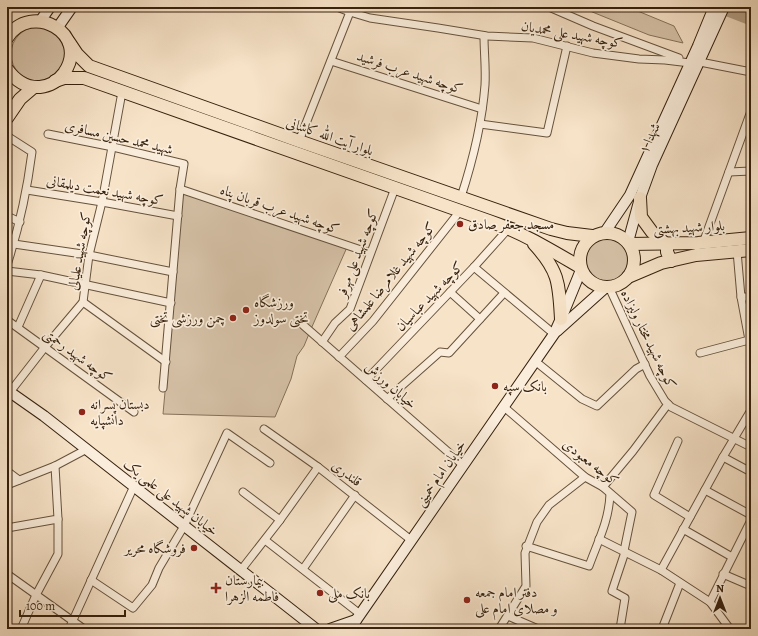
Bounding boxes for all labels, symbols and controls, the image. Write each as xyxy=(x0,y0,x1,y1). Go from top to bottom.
street label: کوچه شهید علی محمدیان xyxy=(520,16,624,53)
street label: کوچه شهید عرب فرشید xyxy=(354,46,465,99)
street label: بلوار آیت الله کاشانی xyxy=(284,111,377,160)
street label: شهید محمد حسین مسافری xyxy=(63,116,175,159)
street label: شهدا ۱ xyxy=(634,120,665,157)
street label: کوچه شهید نعمت دیلمقانی xyxy=(45,171,165,210)
street label: کوچه شهید عرب قربان پناه xyxy=(217,180,342,240)
street label: کوچه شهید علی مهرفر xyxy=(331,206,383,302)
street label: کوچه شهید علیالی xyxy=(63,210,96,292)
place label: مسجد جعفر صادق xyxy=(468,215,554,234)
street label: بلوار شهید بهشتی xyxy=(653,216,726,239)
street label: کوچه شهید غلامرضا علمشاهی xyxy=(341,218,440,335)
marker: مسجد جعفر صادق xyxy=(455,219,465,229)
street label: کوچه شهید عباسیان xyxy=(391,257,468,336)
street label: کوچه شهید مختار ولیزاده xyxy=(616,286,681,392)
place label: ورزشگاه تختی سولدوز xyxy=(252,293,309,328)
marker: ورزشگاه تختی سولدوز xyxy=(241,305,251,315)
place label: چمن ورزشی تختی xyxy=(150,309,225,328)
marker: چمن ورزشی تختی xyxy=(228,313,238,323)
street label: کوچه شهید رحمتی xyxy=(39,324,116,387)
street label: خیابان ورزش xyxy=(361,358,421,413)
place label: بانک سپه xyxy=(503,377,547,396)
marker: بانک سپه xyxy=(490,381,500,391)
place label: دبستان پسرانه دانشپایه xyxy=(90,395,150,430)
marker: دبستان پسرانه دانشپایه xyxy=(77,407,87,417)
street label: کوچه معبودی xyxy=(559,434,623,490)
street label: خیابان امام خمینی xyxy=(411,436,473,512)
street label: خیابان شهید علی علمی یک xyxy=(119,454,222,540)
street label: قلندری xyxy=(328,456,366,491)
place label: فروشگاه محریر xyxy=(122,539,186,558)
marker: فروشگاه محریر xyxy=(189,543,199,553)
place label: بیمارستان فاطمه الزهرا xyxy=(225,571,279,606)
north arrow xyxy=(700,578,740,618)
text: N xyxy=(716,581,724,596)
marker: بیمارستان فاطمه الزهرا xyxy=(210,582,222,594)
place label: دفتر امام جمعه و مصلای امام علی xyxy=(475,583,558,621)
place label: بانک ملی xyxy=(328,584,370,603)
marker: بانک ملی xyxy=(315,588,325,598)
scale bar xyxy=(20,592,125,618)
marker: دفتر امام جمعه و مصلای امام علی xyxy=(462,595,472,605)
text: 100 m xyxy=(26,598,55,614)

